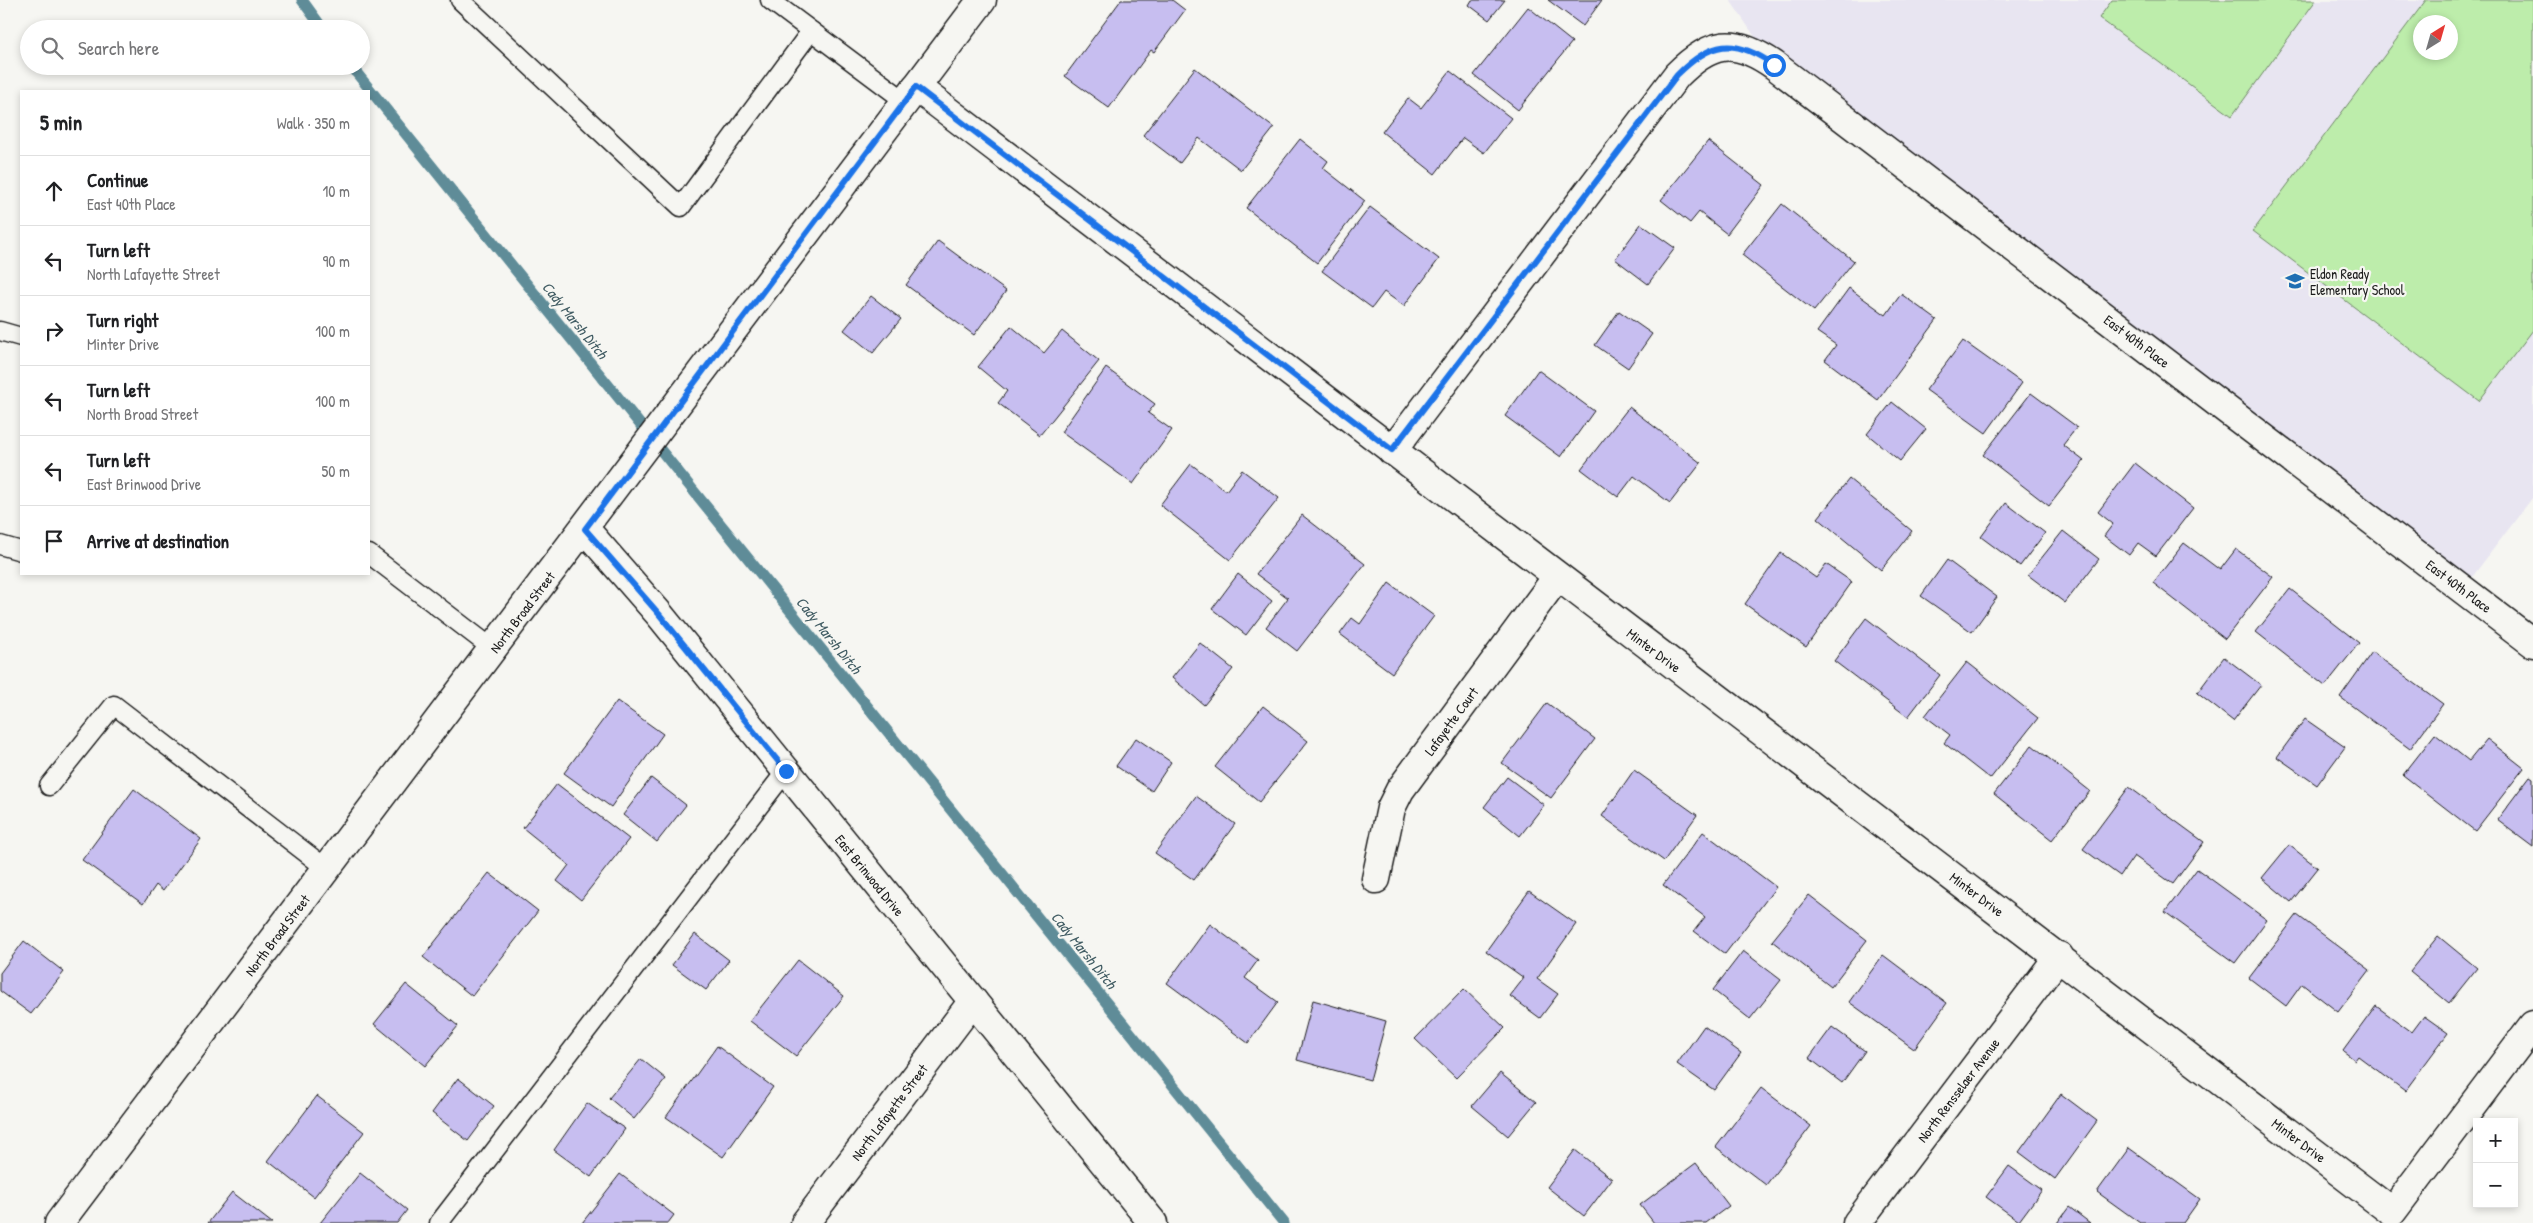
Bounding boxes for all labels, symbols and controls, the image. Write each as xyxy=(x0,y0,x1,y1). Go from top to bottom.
north arrow xyxy=(2413,15,2458,60)
search box xyxy=(20,20,370,75)
icon: search xyxy=(38,34,66,62)
text: Search here xyxy=(78,35,159,61)
route start xyxy=(1763,54,1786,77)
text: 5 min xyxy=(40,108,82,137)
text: Walk · 350 m xyxy=(277,112,350,134)
text: Continue xyxy=(87,167,148,193)
icon: ahead xyxy=(40,177,68,205)
text: 10 m xyxy=(322,180,350,202)
text: East 40th Place xyxy=(87,193,176,215)
text: Turn left xyxy=(87,237,150,263)
icon: left xyxy=(40,247,68,275)
text: 90 m xyxy=(322,250,350,272)
text: North Lafayette Street xyxy=(87,263,220,285)
place label: Eldon Ready Elementary School xyxy=(2310,264,2405,300)
school or university icon: Eldon Ready Elementary School xyxy=(2284,270,2306,292)
water label: Cady Marsh Ditch xyxy=(537,277,614,364)
text: Turn right xyxy=(87,307,158,333)
street label: East 40th Place xyxy=(2100,310,2174,372)
icon: right xyxy=(40,317,68,345)
text: 100 m xyxy=(315,320,350,342)
text: Minter Drive xyxy=(87,333,159,355)
text: Turn left xyxy=(87,377,150,403)
icon: left xyxy=(40,387,68,415)
text: 100 m xyxy=(315,390,350,412)
text: North Broad Street xyxy=(87,403,198,425)
text: Turn left xyxy=(87,447,150,473)
icon: left xyxy=(40,457,68,485)
text: 50 m xyxy=(322,460,350,482)
text: East Brinwood Drive xyxy=(87,473,201,495)
icon: arrive xyxy=(40,527,68,555)
text: Arrive at destination xyxy=(87,528,229,554)
street label: East 40th Place xyxy=(2422,555,2496,617)
street label: North Broad Street xyxy=(485,567,559,657)
water label: Cady Marsh Ditch xyxy=(791,592,868,679)
street label: Minter Drive xyxy=(1623,623,1685,677)
street label: Lafayette Court xyxy=(1420,683,1483,760)
route end xyxy=(775,760,798,783)
street label: East Brinwood Drive xyxy=(831,830,909,920)
street label: Minter Drive xyxy=(1946,867,2008,921)
street label: North Broad Street xyxy=(240,890,314,980)
water label: Cady Marsh Ditch xyxy=(1046,907,1123,994)
street label: North Rensselaer Avenue xyxy=(1913,1034,2004,1146)
street label: North Lafayette Street xyxy=(846,1060,932,1165)
street label: Minter Drive xyxy=(2268,1113,2330,1167)
map controls xyxy=(2473,1118,2518,1208)
button: + xyxy=(2473,1118,2518,1163)
button: − xyxy=(2473,1163,2518,1208)

